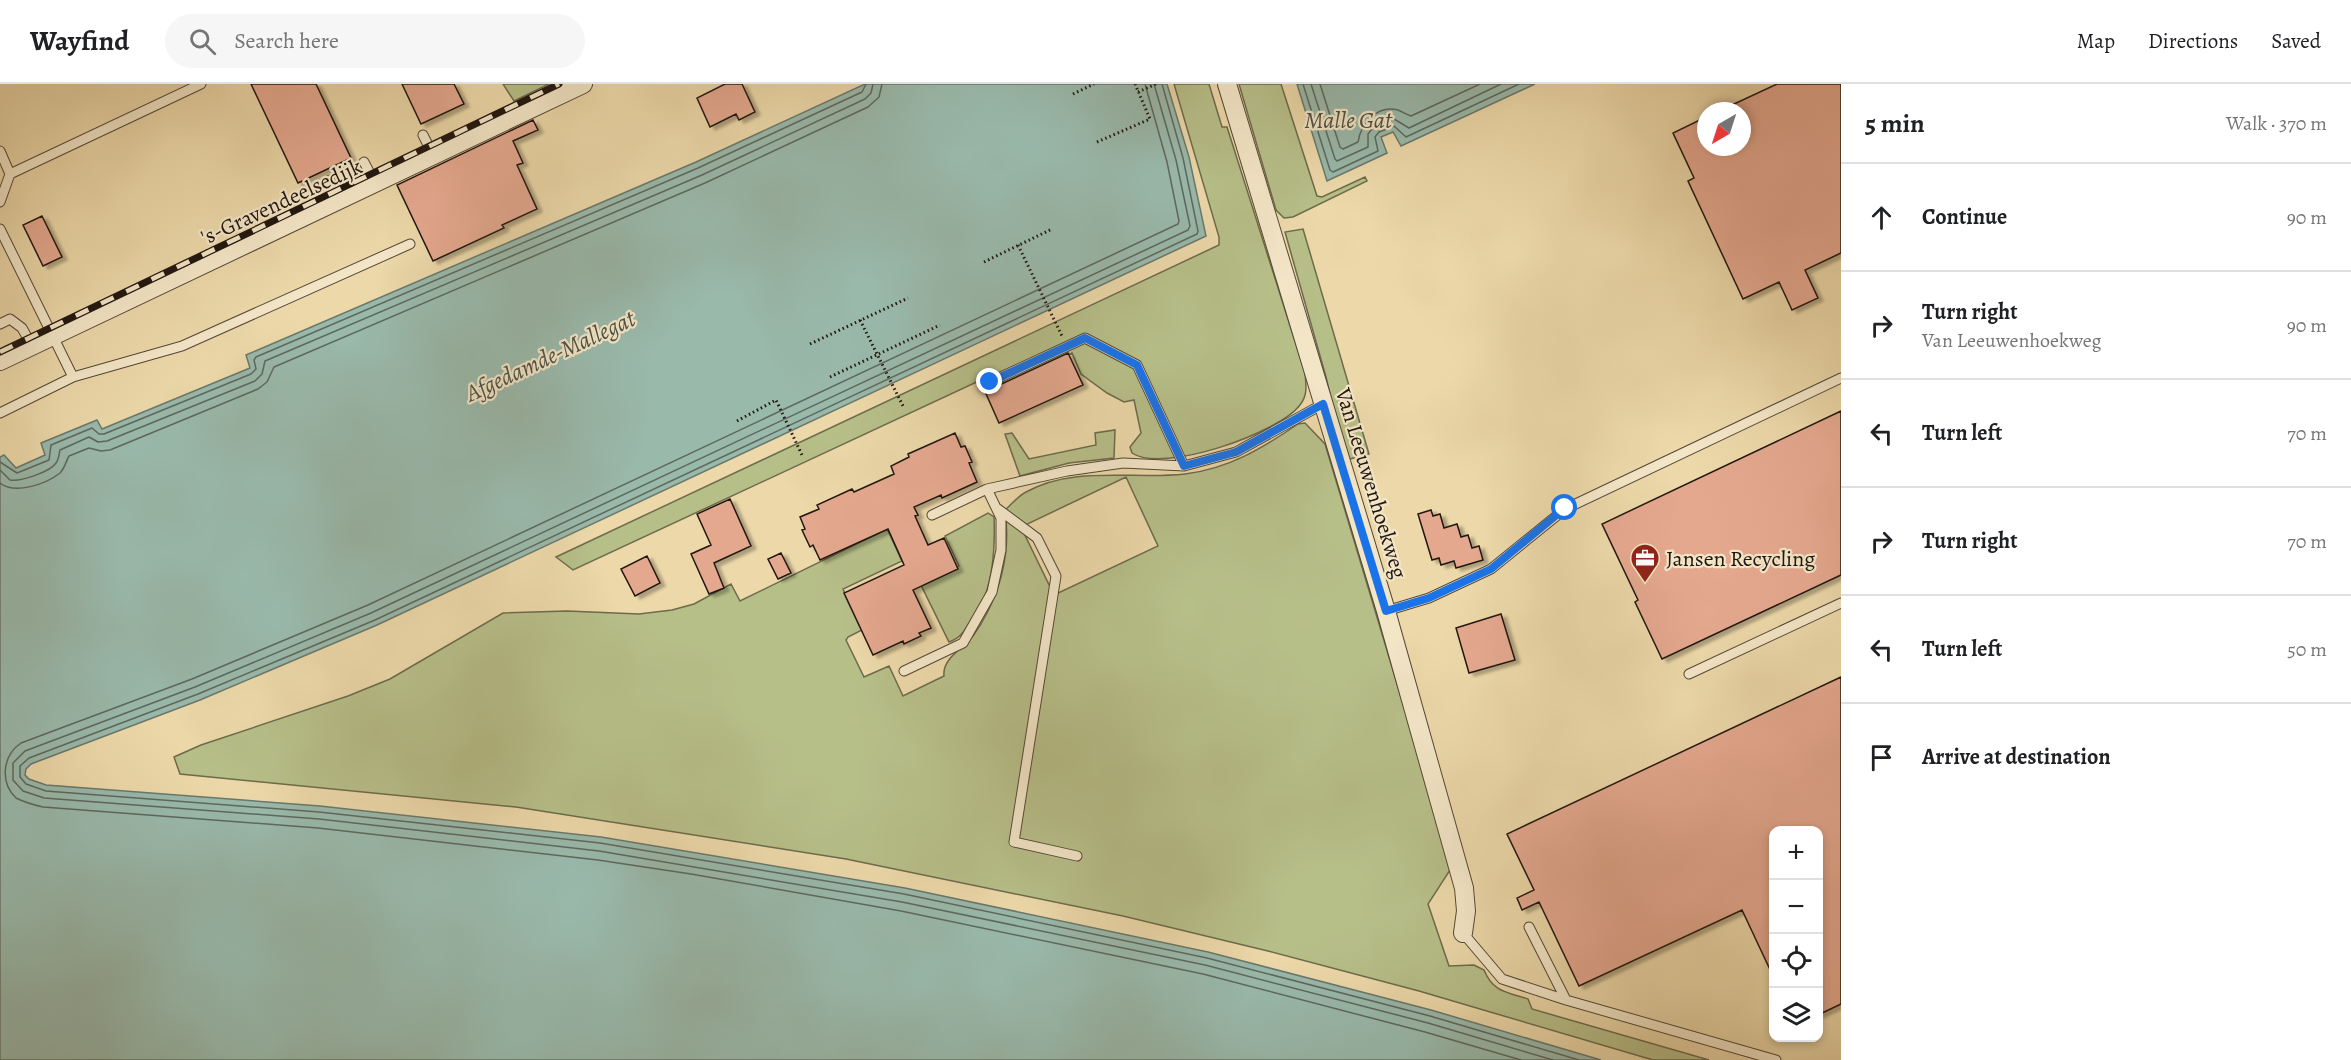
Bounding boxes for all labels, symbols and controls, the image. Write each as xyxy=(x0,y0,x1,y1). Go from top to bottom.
search box xyxy=(165,14,585,68)
text: Wayfind xyxy=(30,22,129,60)
icon: search xyxy=(186,25,219,58)
text: Search here xyxy=(234,26,339,56)
text: Map xyxy=(2077,27,2115,55)
text: Directions xyxy=(2148,27,2238,55)
text: Saved xyxy=(2271,27,2321,55)
north arrow xyxy=(1697,102,1751,156)
water label: Malle Gat xyxy=(1304,104,1393,136)
text: 5 min xyxy=(1865,106,1925,141)
text: Walk · 370 m xyxy=(2226,110,2327,137)
street label: 's-Gravendeelsedijk xyxy=(196,151,367,252)
icon: ahead xyxy=(1865,201,1898,234)
text: Continue xyxy=(1922,202,2007,232)
text: 90 m xyxy=(2287,204,2327,231)
text: Turn right xyxy=(1922,297,2018,327)
water label: Afgedamde-Mallegat xyxy=(458,302,641,410)
icon: right xyxy=(1865,309,1898,342)
text: 90 m xyxy=(2287,312,2327,339)
text: Van Leeuwenhoekweg xyxy=(1922,327,2102,354)
route end xyxy=(976,368,1002,394)
street label: Van Leeuwenhoekweg xyxy=(1328,384,1414,582)
icon: left xyxy=(1865,417,1898,450)
text: Turn left xyxy=(1922,418,2002,448)
text: 70 m xyxy=(2287,420,2327,447)
route start xyxy=(1551,494,1577,520)
icon: right xyxy=(1865,525,1898,558)
text: Turn right xyxy=(1922,526,2018,556)
text: 70 m xyxy=(2287,528,2327,555)
office icon: Jansen Recycling xyxy=(1629,542,1661,584)
place label: Jansen Recycling xyxy=(1666,544,1815,574)
icon: left xyxy=(1865,633,1898,666)
text: Turn left xyxy=(1922,634,2002,664)
text: 50 m xyxy=(2287,636,2327,663)
icon: arrive xyxy=(1865,741,1898,774)
text: Arrive at destination xyxy=(1922,742,2111,772)
map controls xyxy=(1769,826,1823,1042)
button: + xyxy=(1769,826,1823,880)
button: − xyxy=(1769,880,1823,934)
button: locate xyxy=(1769,934,1823,988)
button: layers xyxy=(1769,988,1823,1042)

